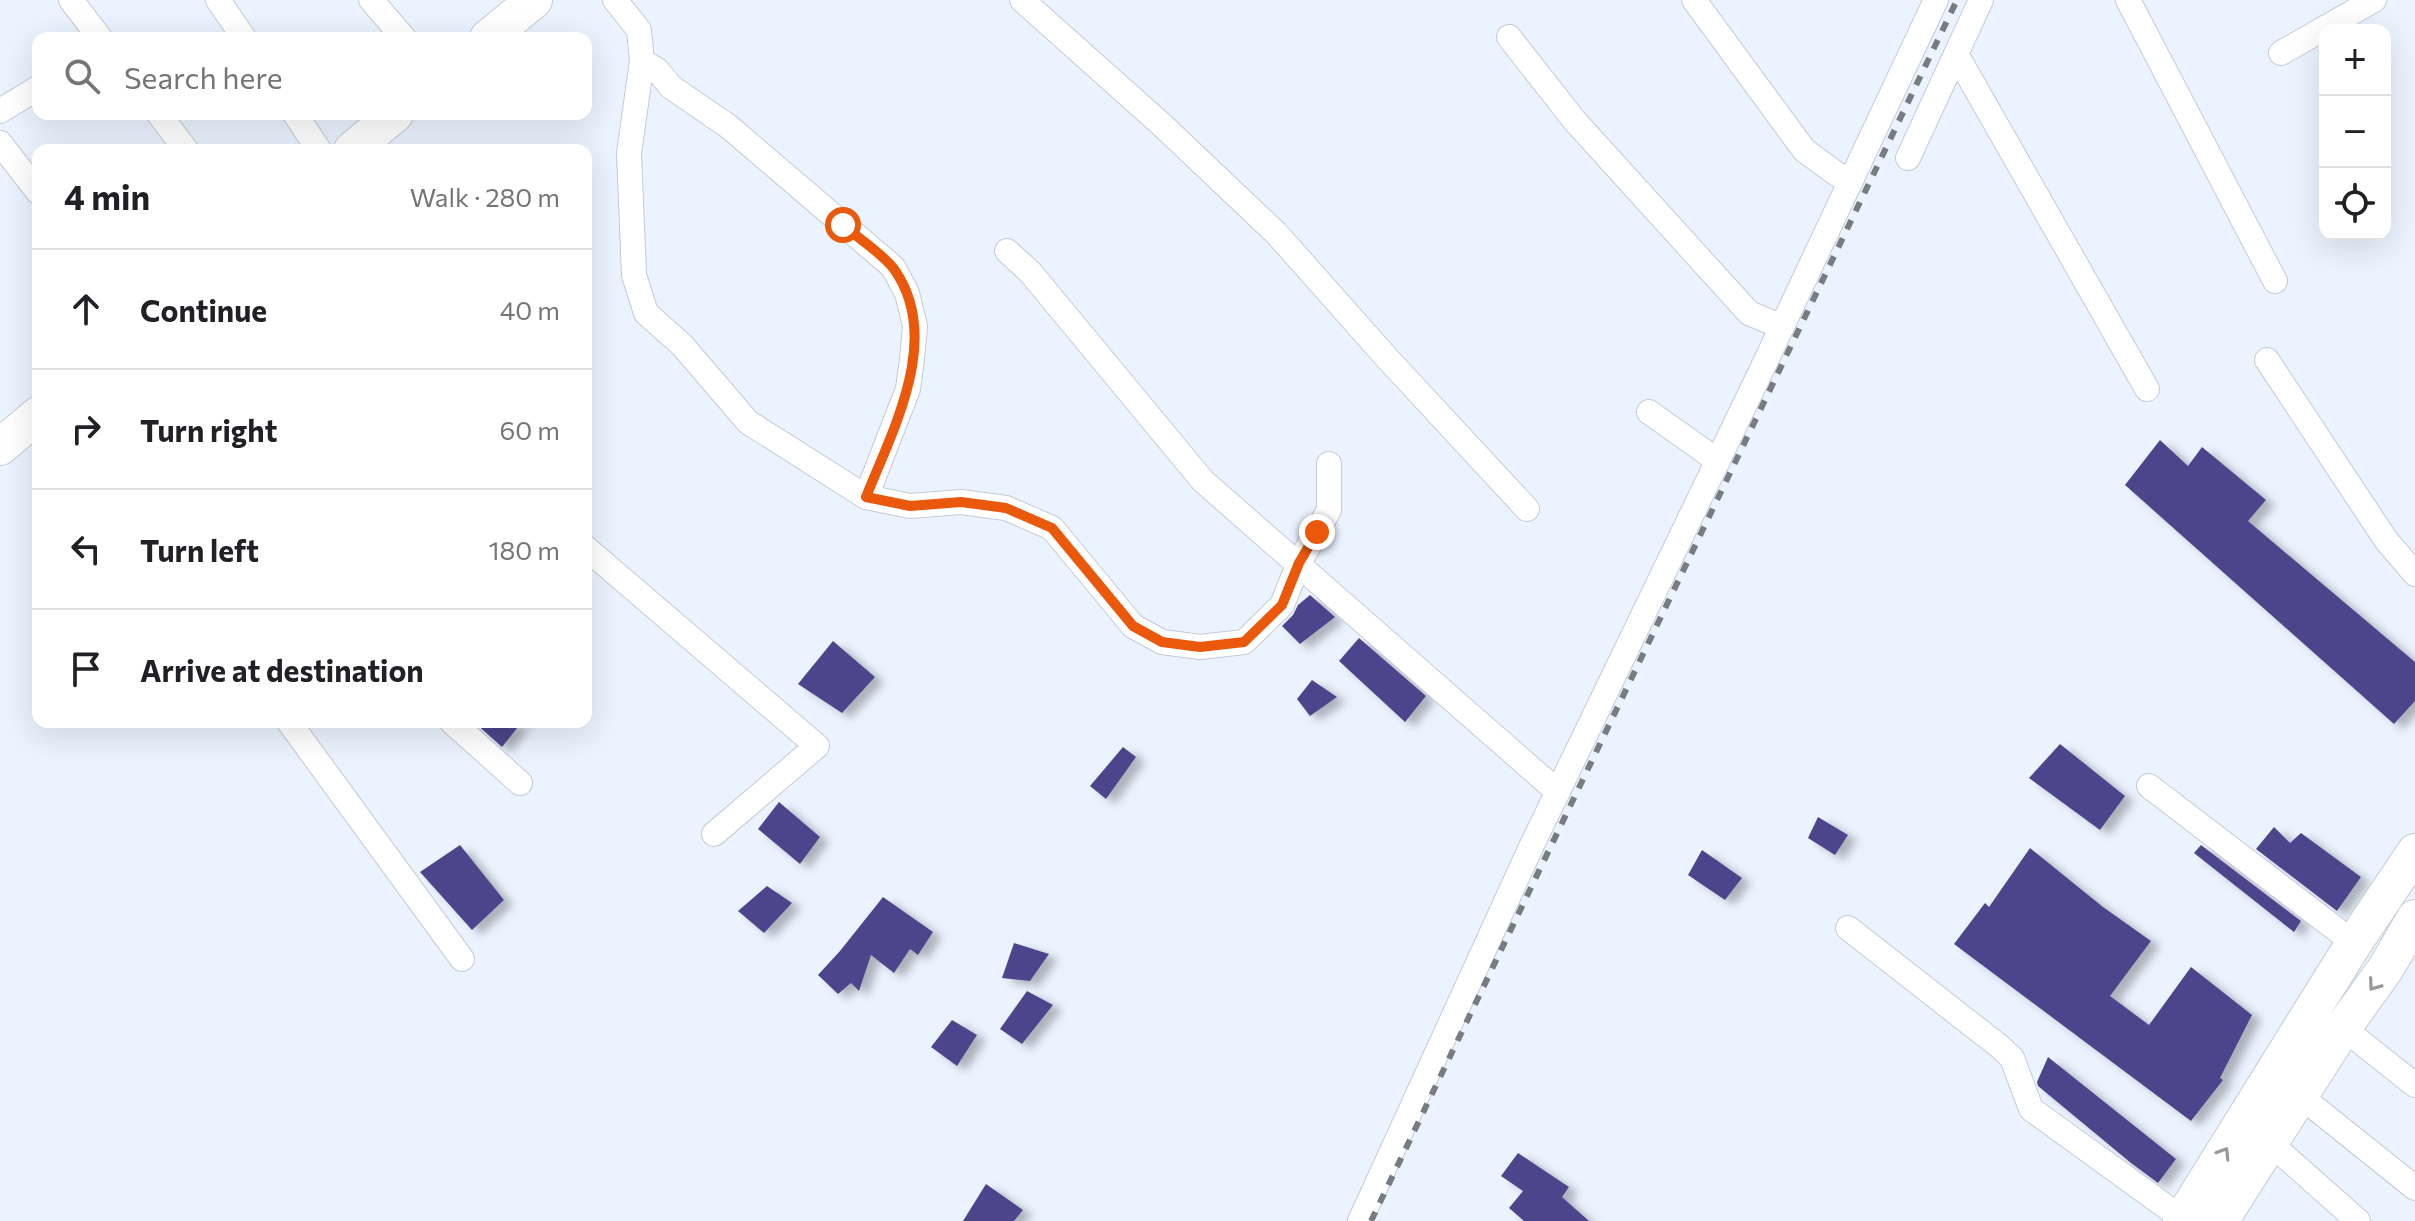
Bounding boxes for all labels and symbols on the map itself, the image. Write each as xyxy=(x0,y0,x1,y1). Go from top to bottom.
route start xyxy=(825,207,861,243)
route end xyxy=(1299,514,1335,550)
one-way arrow xyxy=(2369,976,2384,990)
one-way arrow xyxy=(2214,1147,2229,1162)

